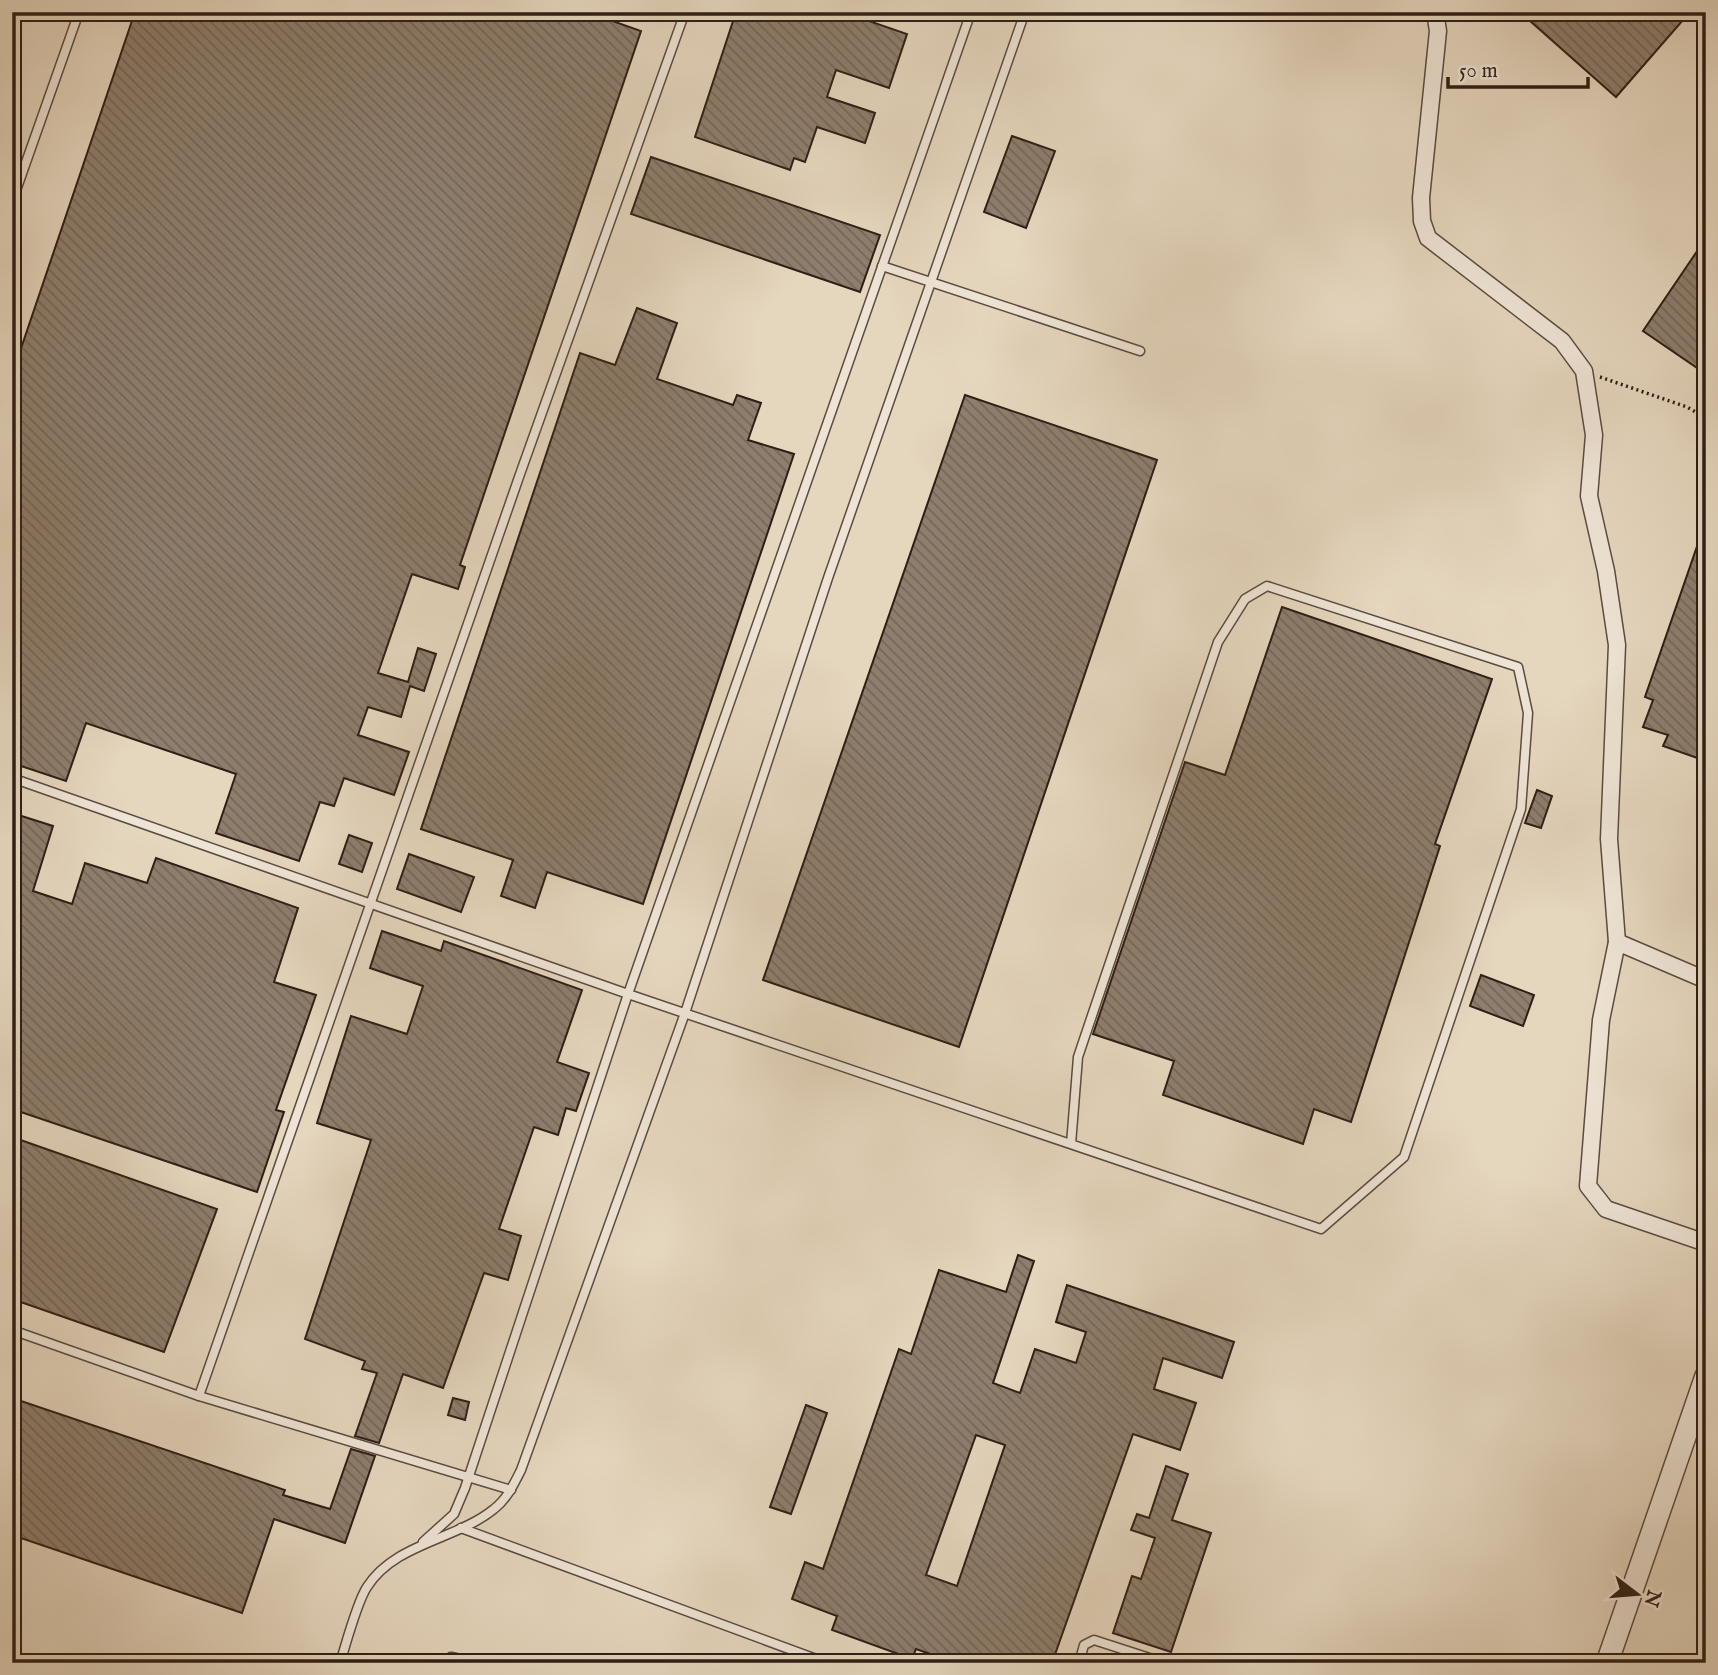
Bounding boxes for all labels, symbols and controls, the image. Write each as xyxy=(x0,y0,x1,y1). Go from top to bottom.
scale bar xyxy=(1448,46,1588,90)
text: 50 m xyxy=(1459,58,1498,85)
north arrow xyxy=(1602,1560,1672,1630)
text: N xyxy=(1637,1586,1665,1610)

